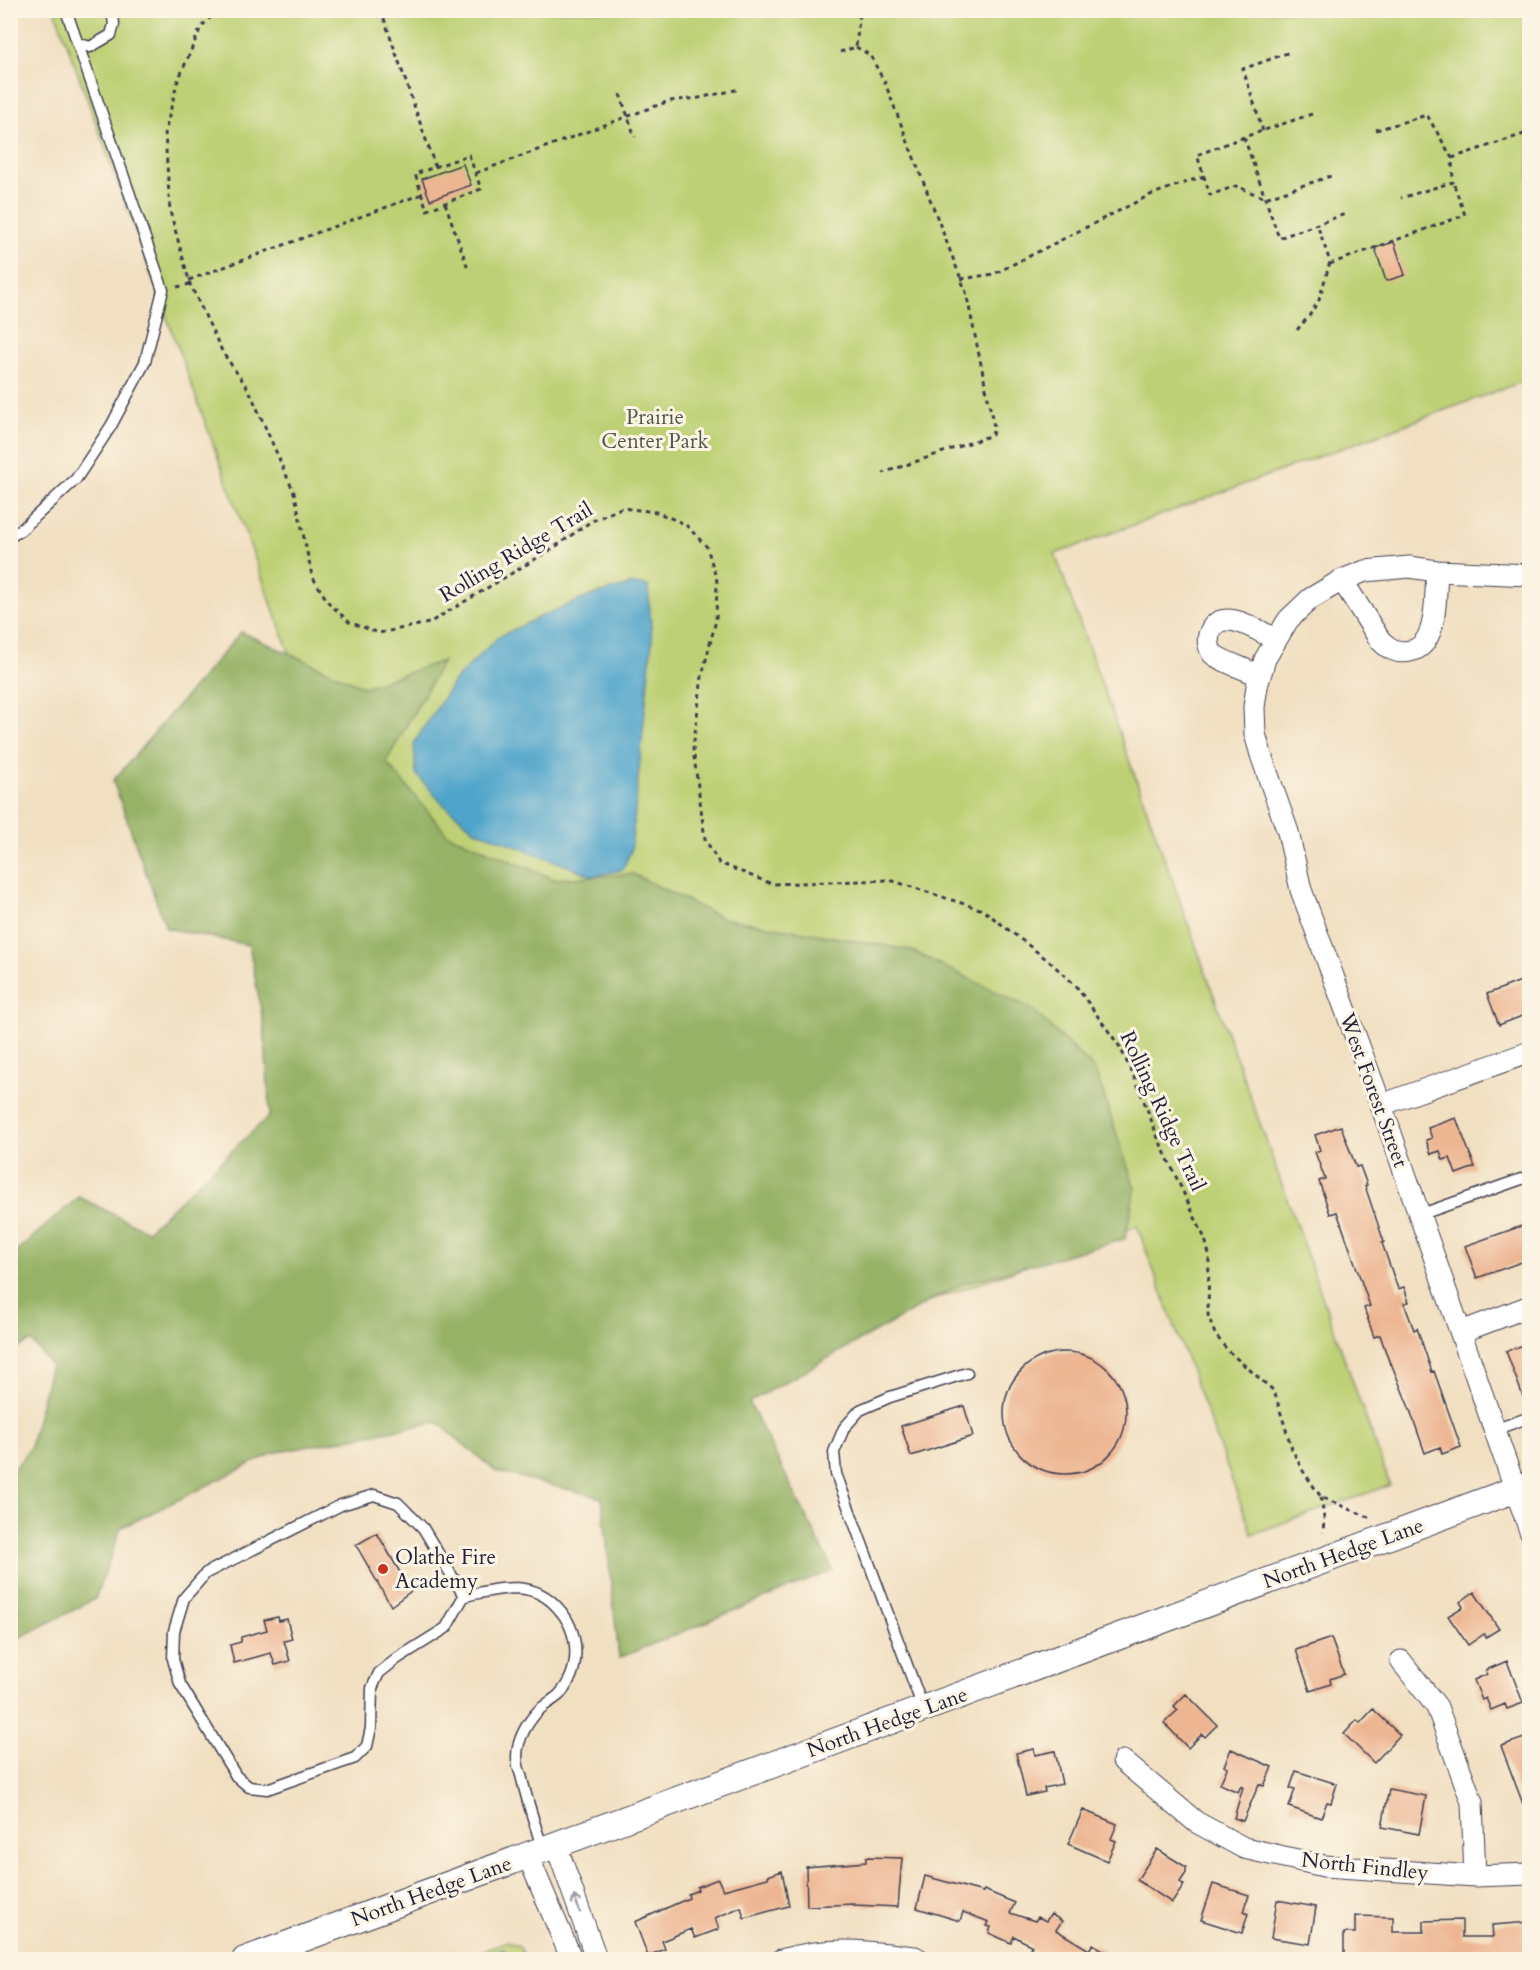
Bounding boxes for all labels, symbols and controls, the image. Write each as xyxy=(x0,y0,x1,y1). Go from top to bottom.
park label: Prairie Center Park xyxy=(601,403,709,456)
street label: Rolling Ridge Trail xyxy=(434,495,598,610)
street label: West Forest Street xyxy=(1332,1008,1415,1172)
street label: Rolling Ridge Trail xyxy=(1113,1026,1212,1196)
street label: North Hedge Lane xyxy=(1259,1511,1428,1596)
place label: Olathe Fire Academy xyxy=(395,1543,496,1596)
marker: Olathe Fire Academy xyxy=(376,1562,390,1576)
street label: North Hedge Lane xyxy=(803,1680,972,1765)
street label: North Findley xyxy=(1300,1845,1430,1888)
street label: North Hedge Lane xyxy=(347,1849,516,1934)
one-way arrow xyxy=(571,1895,582,1914)

